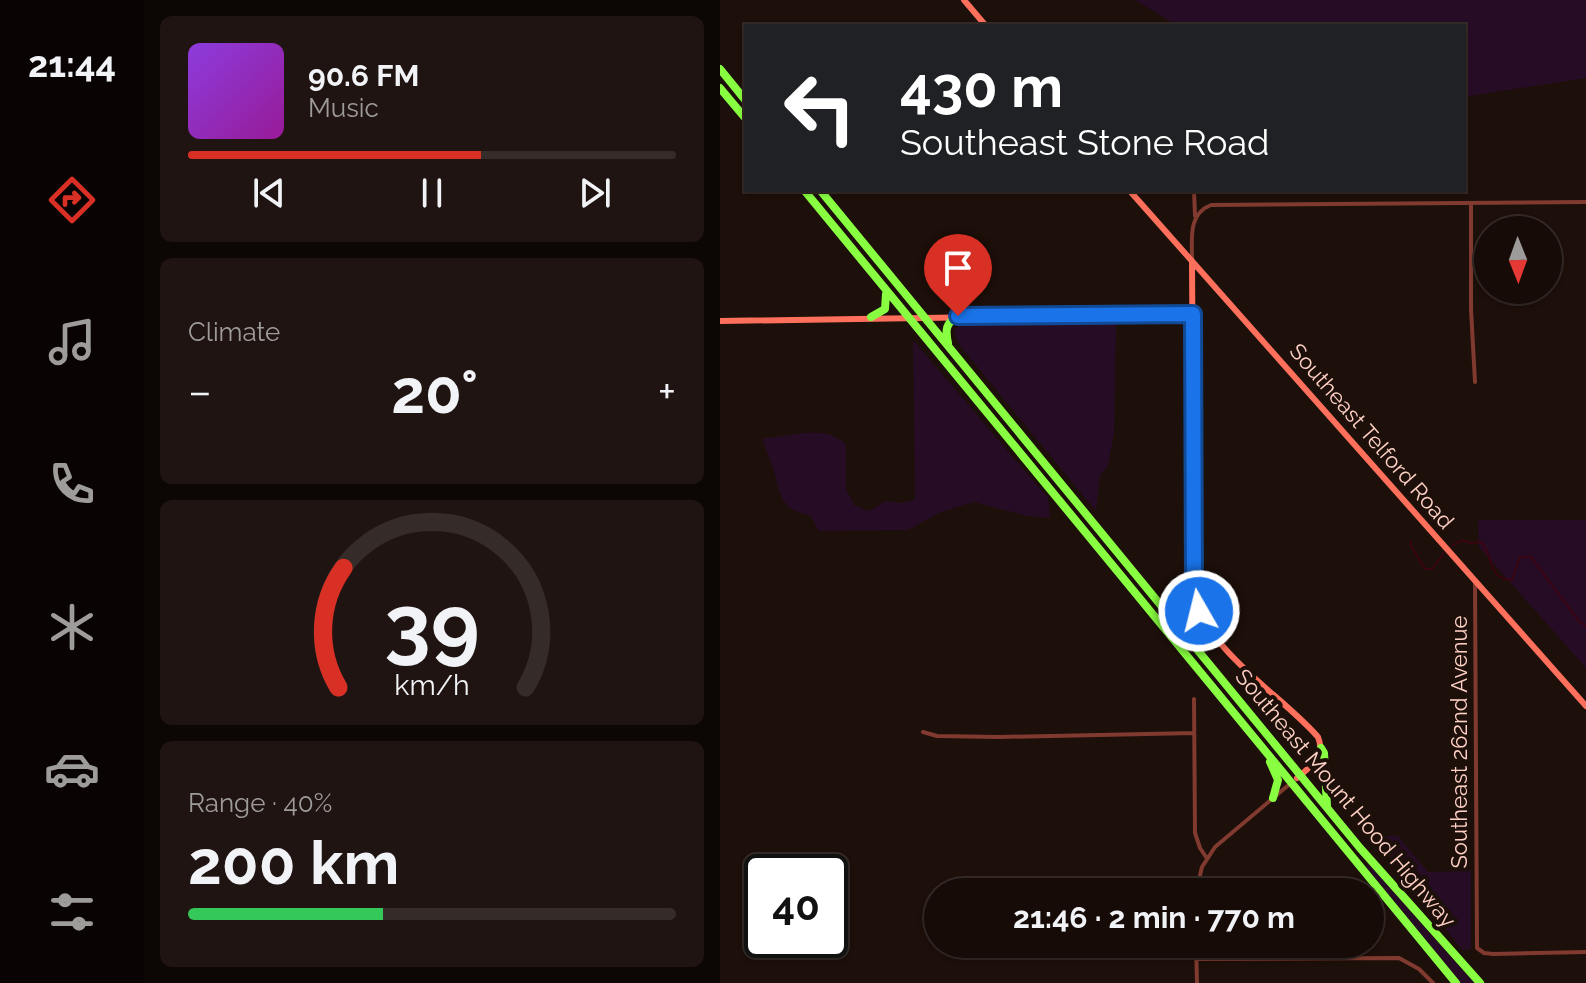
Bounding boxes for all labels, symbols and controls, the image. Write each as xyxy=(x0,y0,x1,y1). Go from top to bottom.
text: 21:44 xyxy=(28,43,116,85)
text: 430 m xyxy=(900,54,1063,120)
icon: left xyxy=(768,56,872,160)
text: 90.6 FM xyxy=(308,58,419,93)
text: Music xyxy=(308,93,379,123)
text: Southeast Stone Road xyxy=(900,121,1269,163)
icon: previous xyxy=(247,171,291,215)
icon: pause xyxy=(410,171,454,215)
icon: next xyxy=(573,171,617,215)
icon: directions xyxy=(44,172,100,228)
north arrow xyxy=(1474,216,1562,304)
map controls xyxy=(1474,216,1562,304)
pin xyxy=(924,234,992,316)
icon: arrive xyxy=(936,246,980,290)
icon: music xyxy=(44,314,100,370)
text: Climate xyxy=(188,317,280,347)
street label: Southeast Telford Road xyxy=(1284,338,1460,534)
text: 20° xyxy=(391,357,478,427)
text: − xyxy=(188,366,212,417)
text: + xyxy=(658,366,676,417)
icon: phone xyxy=(44,456,100,512)
position arrow xyxy=(1157,569,1241,653)
text: 39 xyxy=(384,576,480,673)
icon: climate xyxy=(44,599,100,655)
street label: Southeast 262nd Avenue xyxy=(1446,615,1472,869)
street label: Southeast Mount Hood Highway xyxy=(1230,664,1462,932)
text: km/h xyxy=(394,669,470,703)
icon: car xyxy=(44,741,100,797)
text: Range · 40% xyxy=(188,788,332,818)
text: 200 km xyxy=(188,828,399,898)
speed limit sign: 40 xyxy=(744,854,848,958)
icon: filters xyxy=(44,884,100,940)
text: 21:46 · 2 min · 770 m xyxy=(1013,900,1295,935)

